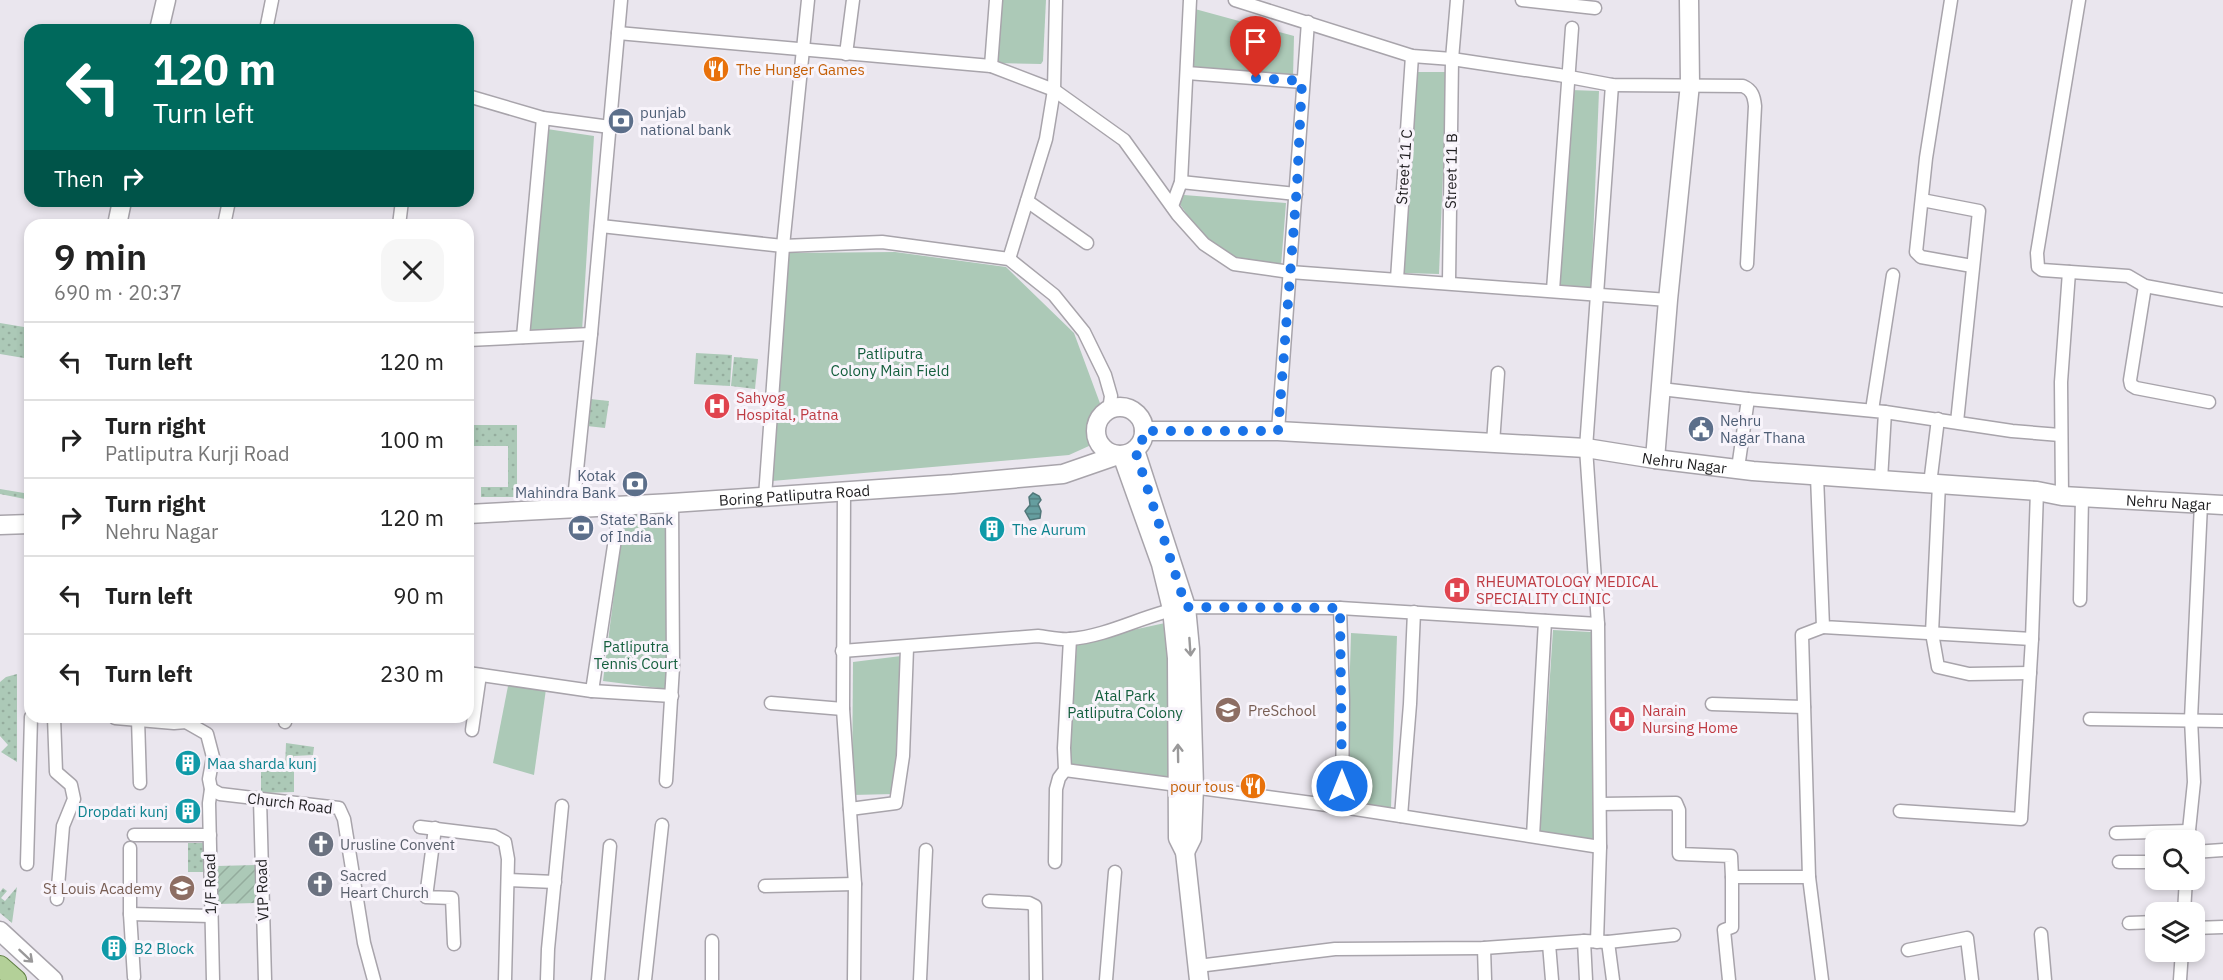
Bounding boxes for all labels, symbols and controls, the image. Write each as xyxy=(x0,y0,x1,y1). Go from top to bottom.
pin xyxy=(1230,16,1281,78)
icon: arrive xyxy=(1239,25,1272,58)
text: 120 m xyxy=(153,42,276,97)
icon: left xyxy=(54,48,132,126)
restaurant icon: The Hunger Games xyxy=(701,54,731,84)
place label: The Hunger Games xyxy=(736,60,865,79)
text: Turn left xyxy=(153,95,254,130)
place label: punjab national bank xyxy=(640,103,731,139)
bank icon: punjab national bank xyxy=(606,106,636,136)
street label: Street 11 C xyxy=(1392,129,1416,205)
street label: Street 11 B xyxy=(1441,133,1461,209)
icon: right xyxy=(116,162,149,195)
text: Then xyxy=(54,164,104,193)
text: 9 min xyxy=(54,233,147,280)
button: close xyxy=(381,239,444,302)
text: 690 m · 20:37 xyxy=(54,279,182,306)
park label: Patliputra Colony Main Field xyxy=(831,344,949,380)
icon: left xyxy=(54,345,87,378)
text: Turn left xyxy=(105,347,193,376)
text: 120 m xyxy=(380,347,444,376)
place label: Sahyog Hospital, Patna xyxy=(736,388,839,424)
hospital icon: Sahyog Hospital, Patna xyxy=(702,391,732,421)
text: Turn right xyxy=(105,411,206,440)
place label: Nehru Nagar Thana xyxy=(1720,411,1805,447)
public building icon: Nehru Nagar Thana xyxy=(1686,414,1716,444)
icon: right xyxy=(54,423,87,456)
text: 100 m xyxy=(380,425,444,454)
text: Patliputra Kurji Road xyxy=(105,440,290,467)
street label: Nehru Nagar xyxy=(1641,448,1728,477)
place label: Kotak Mahindra Bank xyxy=(515,466,616,502)
bank icon: Kotak Mahindra Bank xyxy=(620,469,650,499)
street label: Boring Patliputra Road xyxy=(718,480,871,509)
text: Turn right xyxy=(105,489,206,518)
street label: Nehru Nagar xyxy=(2126,490,2212,514)
icon: right xyxy=(54,501,87,534)
text: 120 m xyxy=(380,503,444,532)
place label: State Bank of India xyxy=(600,510,673,546)
bank icon: State Bank of India xyxy=(566,513,596,543)
building icon: The Aurum xyxy=(977,514,1007,544)
text: Nehru Nagar xyxy=(105,518,218,545)
place label: The Aurum xyxy=(1012,520,1086,539)
place label: RHEUMATOLOGY MEDICAL SPECIALITY CLINIC xyxy=(1476,572,1659,608)
hospital icon: RHEUMATOLOGY MEDICAL SPECIALITY CLINIC xyxy=(1442,575,1472,605)
icon: left xyxy=(54,579,87,612)
text: Turn left xyxy=(105,581,193,610)
text: 90 m xyxy=(393,581,444,610)
one-way arrow xyxy=(1184,636,1195,656)
park label: Patliputra Tennis Court xyxy=(594,637,678,673)
icon: left xyxy=(54,657,87,690)
text: Turn left xyxy=(105,659,193,688)
text: 230 m xyxy=(380,659,444,688)
park label: Atal Park Patliputra Colony xyxy=(1067,686,1183,722)
school or university icon: PreSchool xyxy=(1213,695,1243,725)
place label: PreSchool xyxy=(1248,701,1316,720)
place label: Narain Nursing Home xyxy=(1642,701,1738,737)
hospital icon: Narain Nursing Home xyxy=(1607,704,1637,734)
one-way arrow xyxy=(1172,744,1184,764)
building icon: Maa sharda kunj xyxy=(173,748,203,778)
place label: Maa sharda kunj xyxy=(207,754,317,773)
position arrow xyxy=(1310,754,1374,818)
restaurant icon: pour tous xyxy=(1238,771,1268,801)
place label: pour tous xyxy=(1170,777,1234,796)
street label: Church Road xyxy=(246,788,334,818)
building icon: Dropdati kunj xyxy=(173,796,203,826)
place label: Dropdati kunj xyxy=(78,802,168,821)
church icon: Urusline Convent xyxy=(306,829,336,859)
map controls xyxy=(2145,830,2205,962)
button: search xyxy=(2145,830,2205,890)
place label: Urusline Convent xyxy=(340,835,455,854)
street label: 1/F Road xyxy=(200,853,220,915)
street label: VIP Road xyxy=(251,859,273,921)
place label: Sacred Heart Church xyxy=(340,866,429,902)
church icon: Sacred Heart Church xyxy=(305,869,335,899)
school or university icon: St Louis Academy xyxy=(167,873,197,903)
place label: St Louis Academy xyxy=(43,879,163,898)
button: layers xyxy=(2145,902,2205,962)
building icon: B2 Block xyxy=(99,933,129,963)
place label: B2 Block xyxy=(134,939,194,958)
one-way arrow xyxy=(19,948,34,963)

